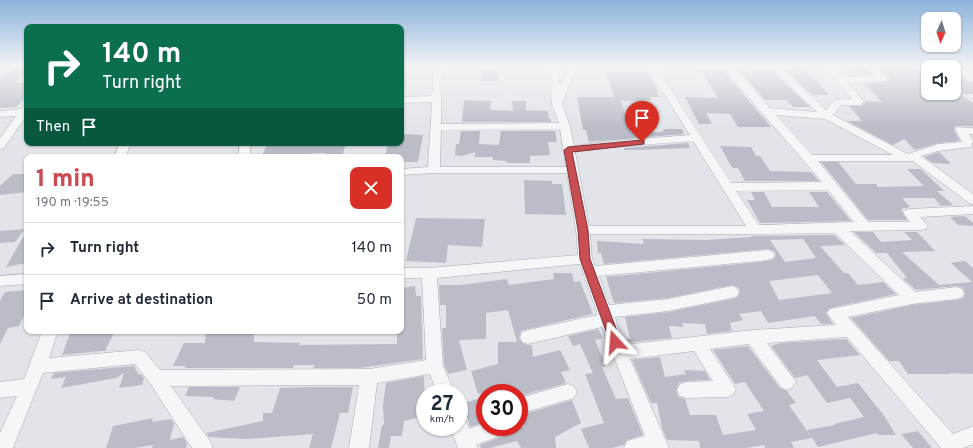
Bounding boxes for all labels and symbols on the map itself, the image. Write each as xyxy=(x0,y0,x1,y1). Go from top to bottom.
north arrow xyxy=(921,12,961,52)
pin xyxy=(625,101,659,142)
position arrow xyxy=(594,321,636,363)
speed limit sign: 30 xyxy=(476,384,528,436)

